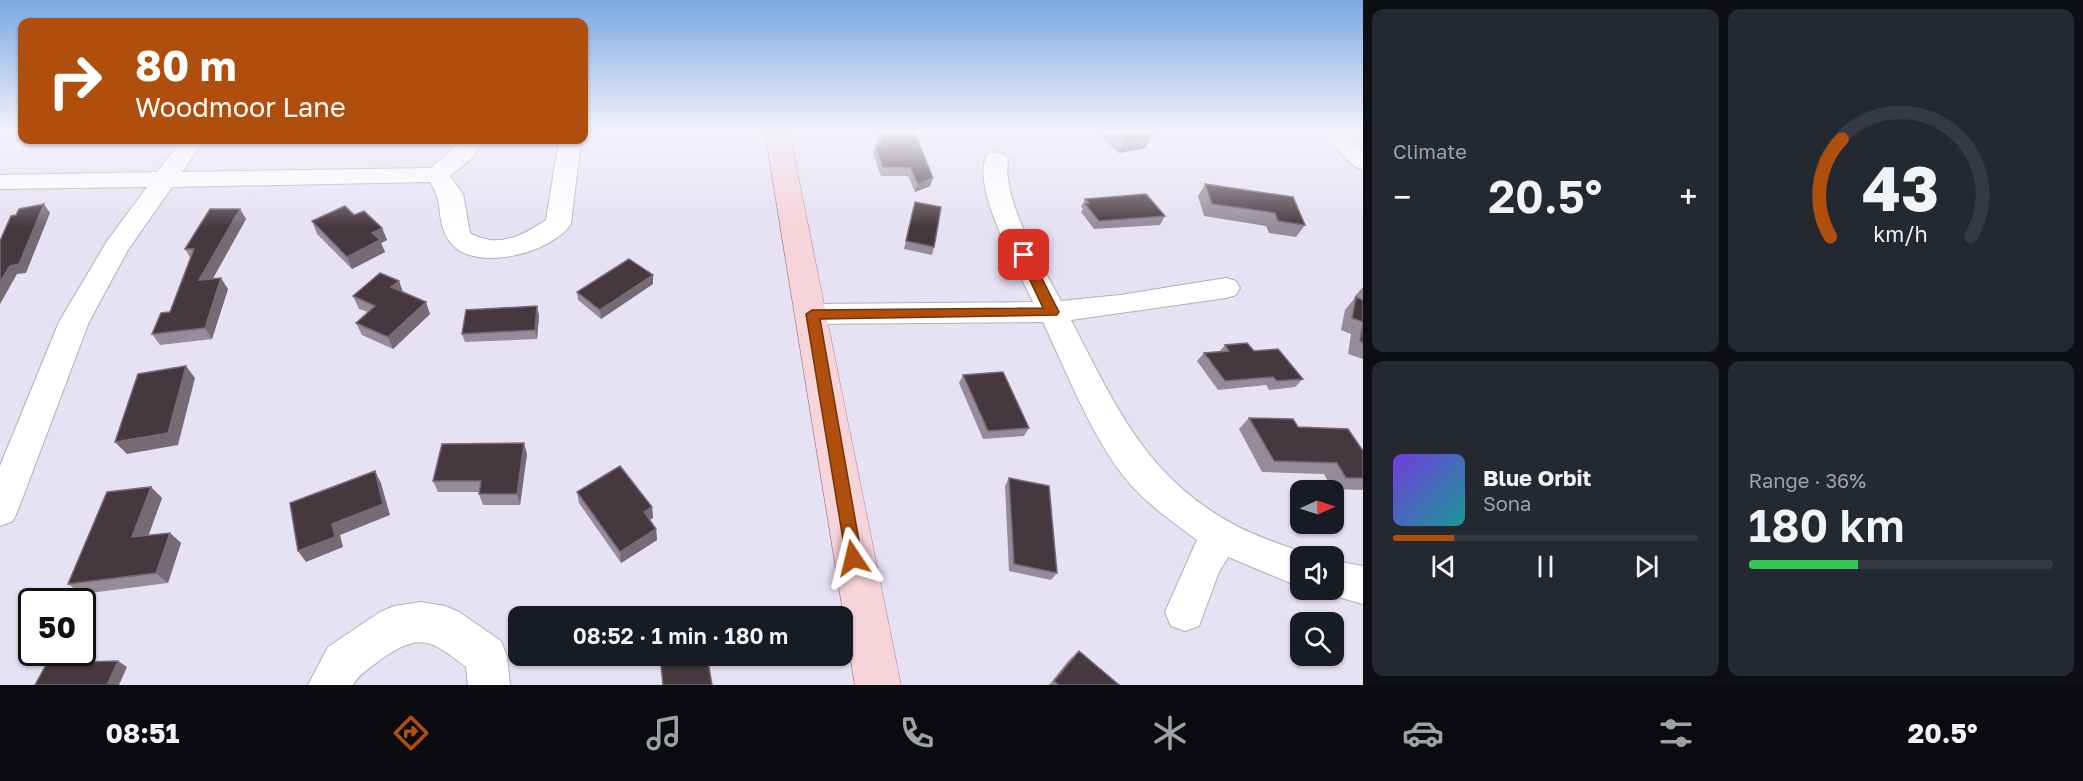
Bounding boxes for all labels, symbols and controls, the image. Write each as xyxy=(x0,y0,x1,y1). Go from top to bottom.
text: 80 m xyxy=(135,40,236,90)
icon: right xyxy=(36,42,114,120)
text: Woodmoor Lane xyxy=(135,91,346,123)
text: Climate xyxy=(1393,139,1467,163)
text: 43 xyxy=(1862,150,1939,225)
text: 20.5° xyxy=(1488,169,1602,223)
text: − xyxy=(1393,177,1411,216)
text: + xyxy=(1679,177,1697,216)
text: km/h xyxy=(1873,222,1928,248)
pin xyxy=(998,229,1049,280)
icon: arrive xyxy=(1007,238,1040,271)
text: Blue Orbit xyxy=(1483,464,1591,491)
text: Range · 36% xyxy=(1749,468,1866,492)
north arrow xyxy=(1290,480,1344,534)
map controls xyxy=(1290,480,1344,666)
text: Sona xyxy=(1483,491,1531,515)
text: 180 km xyxy=(1749,498,1905,552)
position arrow xyxy=(821,526,885,590)
button: sound xyxy=(1290,546,1344,600)
icon: previous xyxy=(1427,550,1460,583)
icon: pause xyxy=(1529,550,1562,583)
icon: next xyxy=(1630,550,1663,583)
speed limit sign: 50 xyxy=(18,588,96,666)
button: search xyxy=(1290,612,1344,666)
text: 08:52 · 1 min · 180 m xyxy=(573,622,788,649)
icon: directions xyxy=(390,712,432,754)
icon: music xyxy=(643,712,685,754)
icon: phone xyxy=(896,712,938,754)
icon: climate xyxy=(1149,712,1191,754)
icon: car xyxy=(1402,712,1444,754)
icon: filters xyxy=(1655,712,1697,754)
text: 08:51 xyxy=(105,717,179,749)
text: 20.5° xyxy=(1908,717,1977,749)

